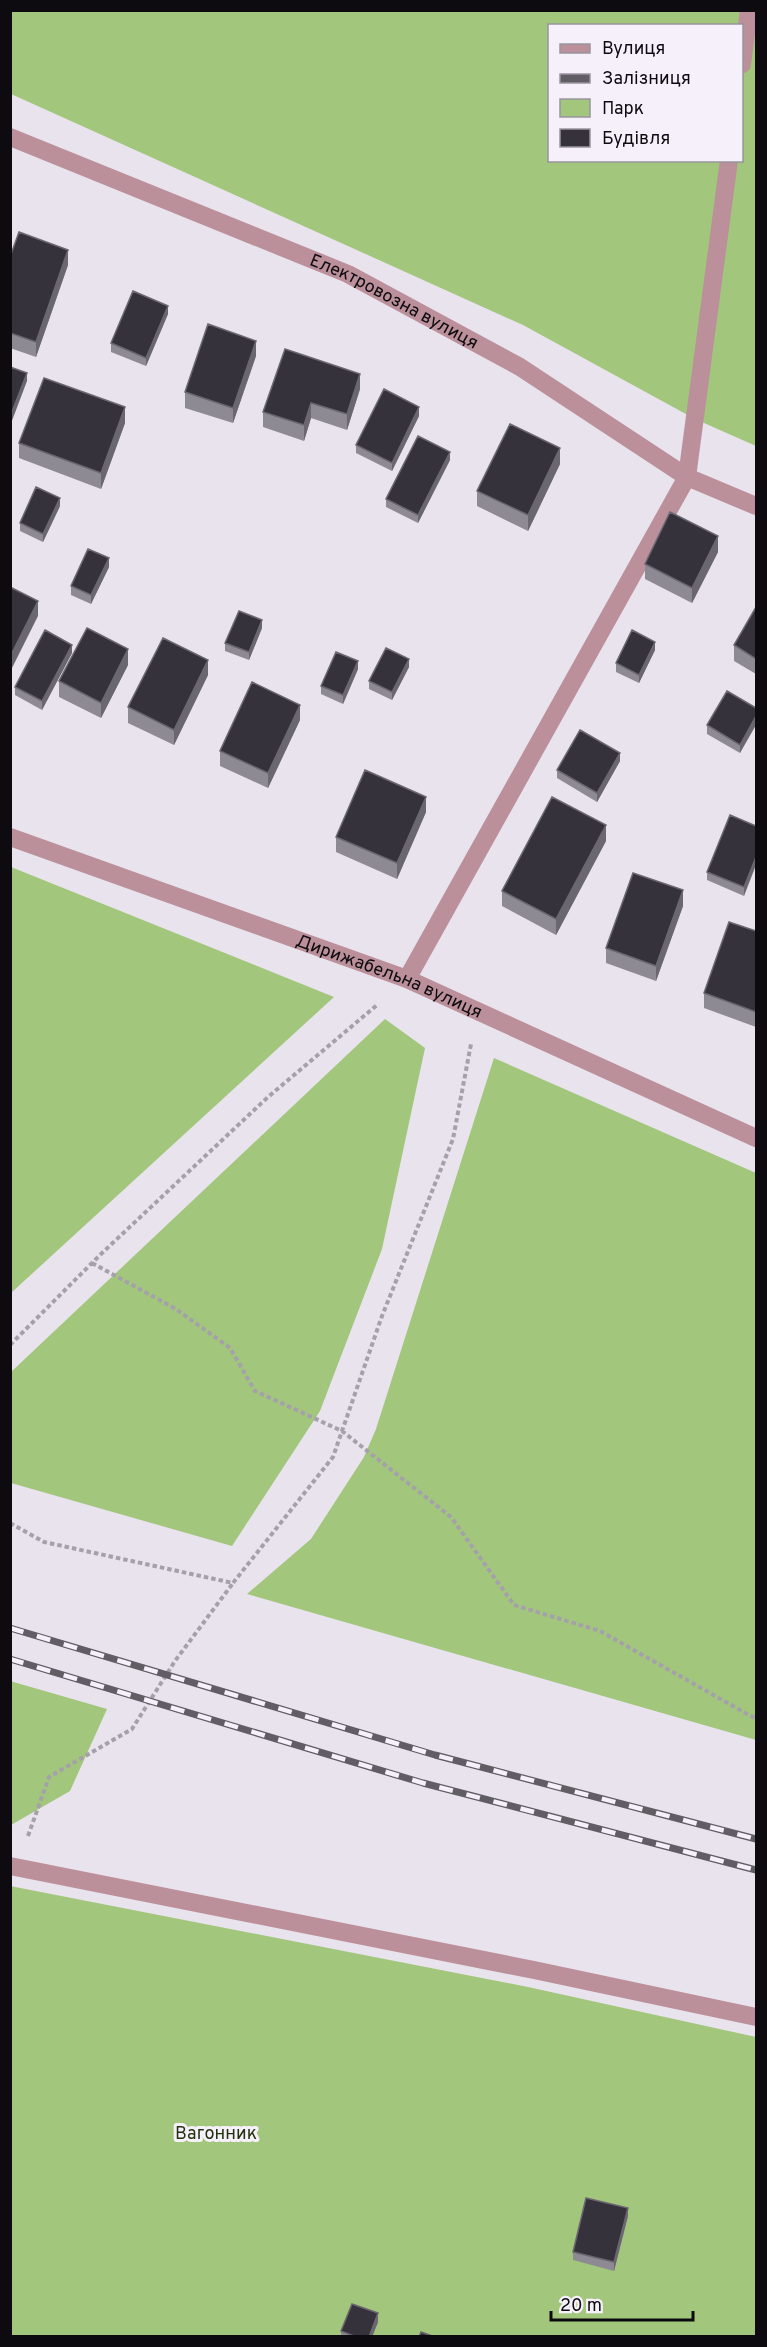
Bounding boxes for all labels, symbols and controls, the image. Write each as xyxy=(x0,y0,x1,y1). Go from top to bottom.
legend xyxy=(548,24,743,162)
text: Вулиця xyxy=(602,38,665,61)
text: Залізниця xyxy=(602,68,691,91)
text: Парк xyxy=(602,98,644,121)
text: Будівля xyxy=(602,128,670,151)
street label: Електровозна вулиця xyxy=(306,250,482,355)
street label: Дирижабельна вулиця xyxy=(292,930,486,1025)
park label: Вагонник xyxy=(175,2123,257,2146)
scale bar xyxy=(551,2284,694,2322)
text: 20 m xyxy=(560,2295,602,2318)

